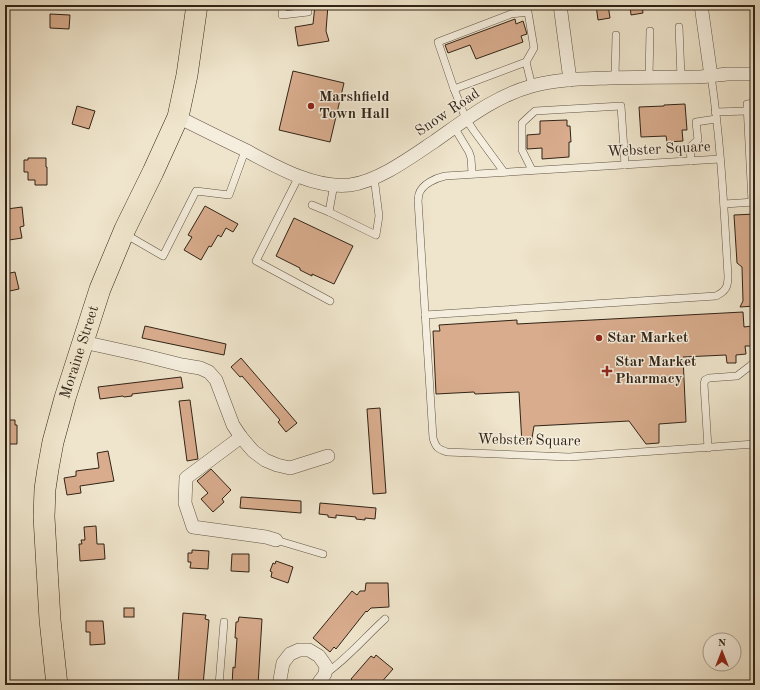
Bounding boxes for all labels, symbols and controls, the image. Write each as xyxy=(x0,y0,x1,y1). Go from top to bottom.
street label: Snow Road xyxy=(413,86,483,140)
place label: Marshfield Town Hall xyxy=(319,90,390,122)
marker: Marshfield Town Hall xyxy=(306,101,316,111)
street label: Webster Square xyxy=(607,140,711,160)
street label: Moraine Street xyxy=(58,304,102,400)
place label: Star Market xyxy=(607,331,689,346)
marker: Star Market xyxy=(594,333,604,343)
place label: Star Market Pharmacy xyxy=(615,355,697,387)
marker: Star Market Pharmacy xyxy=(602,366,612,376)
street label: Webster Square xyxy=(477,433,581,449)
north arrow xyxy=(702,632,742,672)
text: N xyxy=(718,638,727,649)

